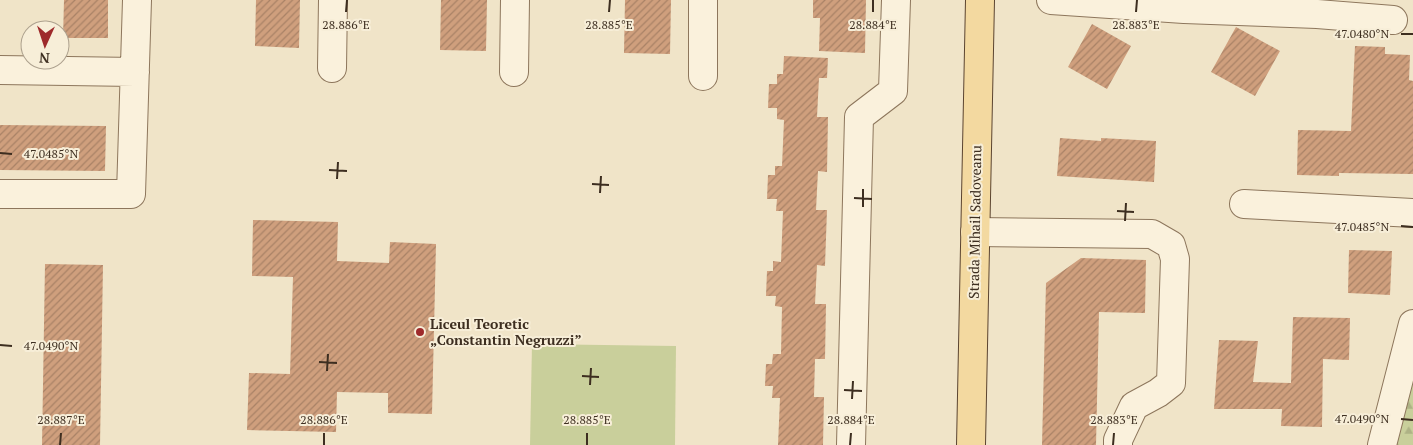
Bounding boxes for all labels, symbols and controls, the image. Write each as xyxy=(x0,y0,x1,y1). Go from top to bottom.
text: 28.886°E xyxy=(322,17,370,32)
text: 28.885°E xyxy=(585,17,633,32)
text: 28.884°E xyxy=(849,17,897,32)
text: 28.883°E xyxy=(1112,17,1160,32)
north arrow xyxy=(20,20,70,70)
text: 47.0480°N xyxy=(1335,26,1389,41)
text: N xyxy=(38,49,50,68)
street label: Strada Mihail Sadoveanu xyxy=(964,145,985,299)
text: 47.0485°N xyxy=(24,146,78,161)
text: 47.0485°N xyxy=(1335,219,1389,234)
place label: Liceul Teoretic „Constantin Negruzzi” xyxy=(430,314,582,349)
marker: Liceul Teoretic „Constantin Negruzzi” xyxy=(414,326,426,338)
text: 47.0490°N xyxy=(24,338,78,353)
text: 47.0490°N xyxy=(1335,411,1389,426)
text: 28.887°E xyxy=(37,412,85,427)
text: 28.886°E xyxy=(300,412,348,427)
text: 28.885°E xyxy=(563,412,611,427)
text: 28.884°E xyxy=(827,412,875,427)
text: 28.883°E xyxy=(1090,412,1138,427)

